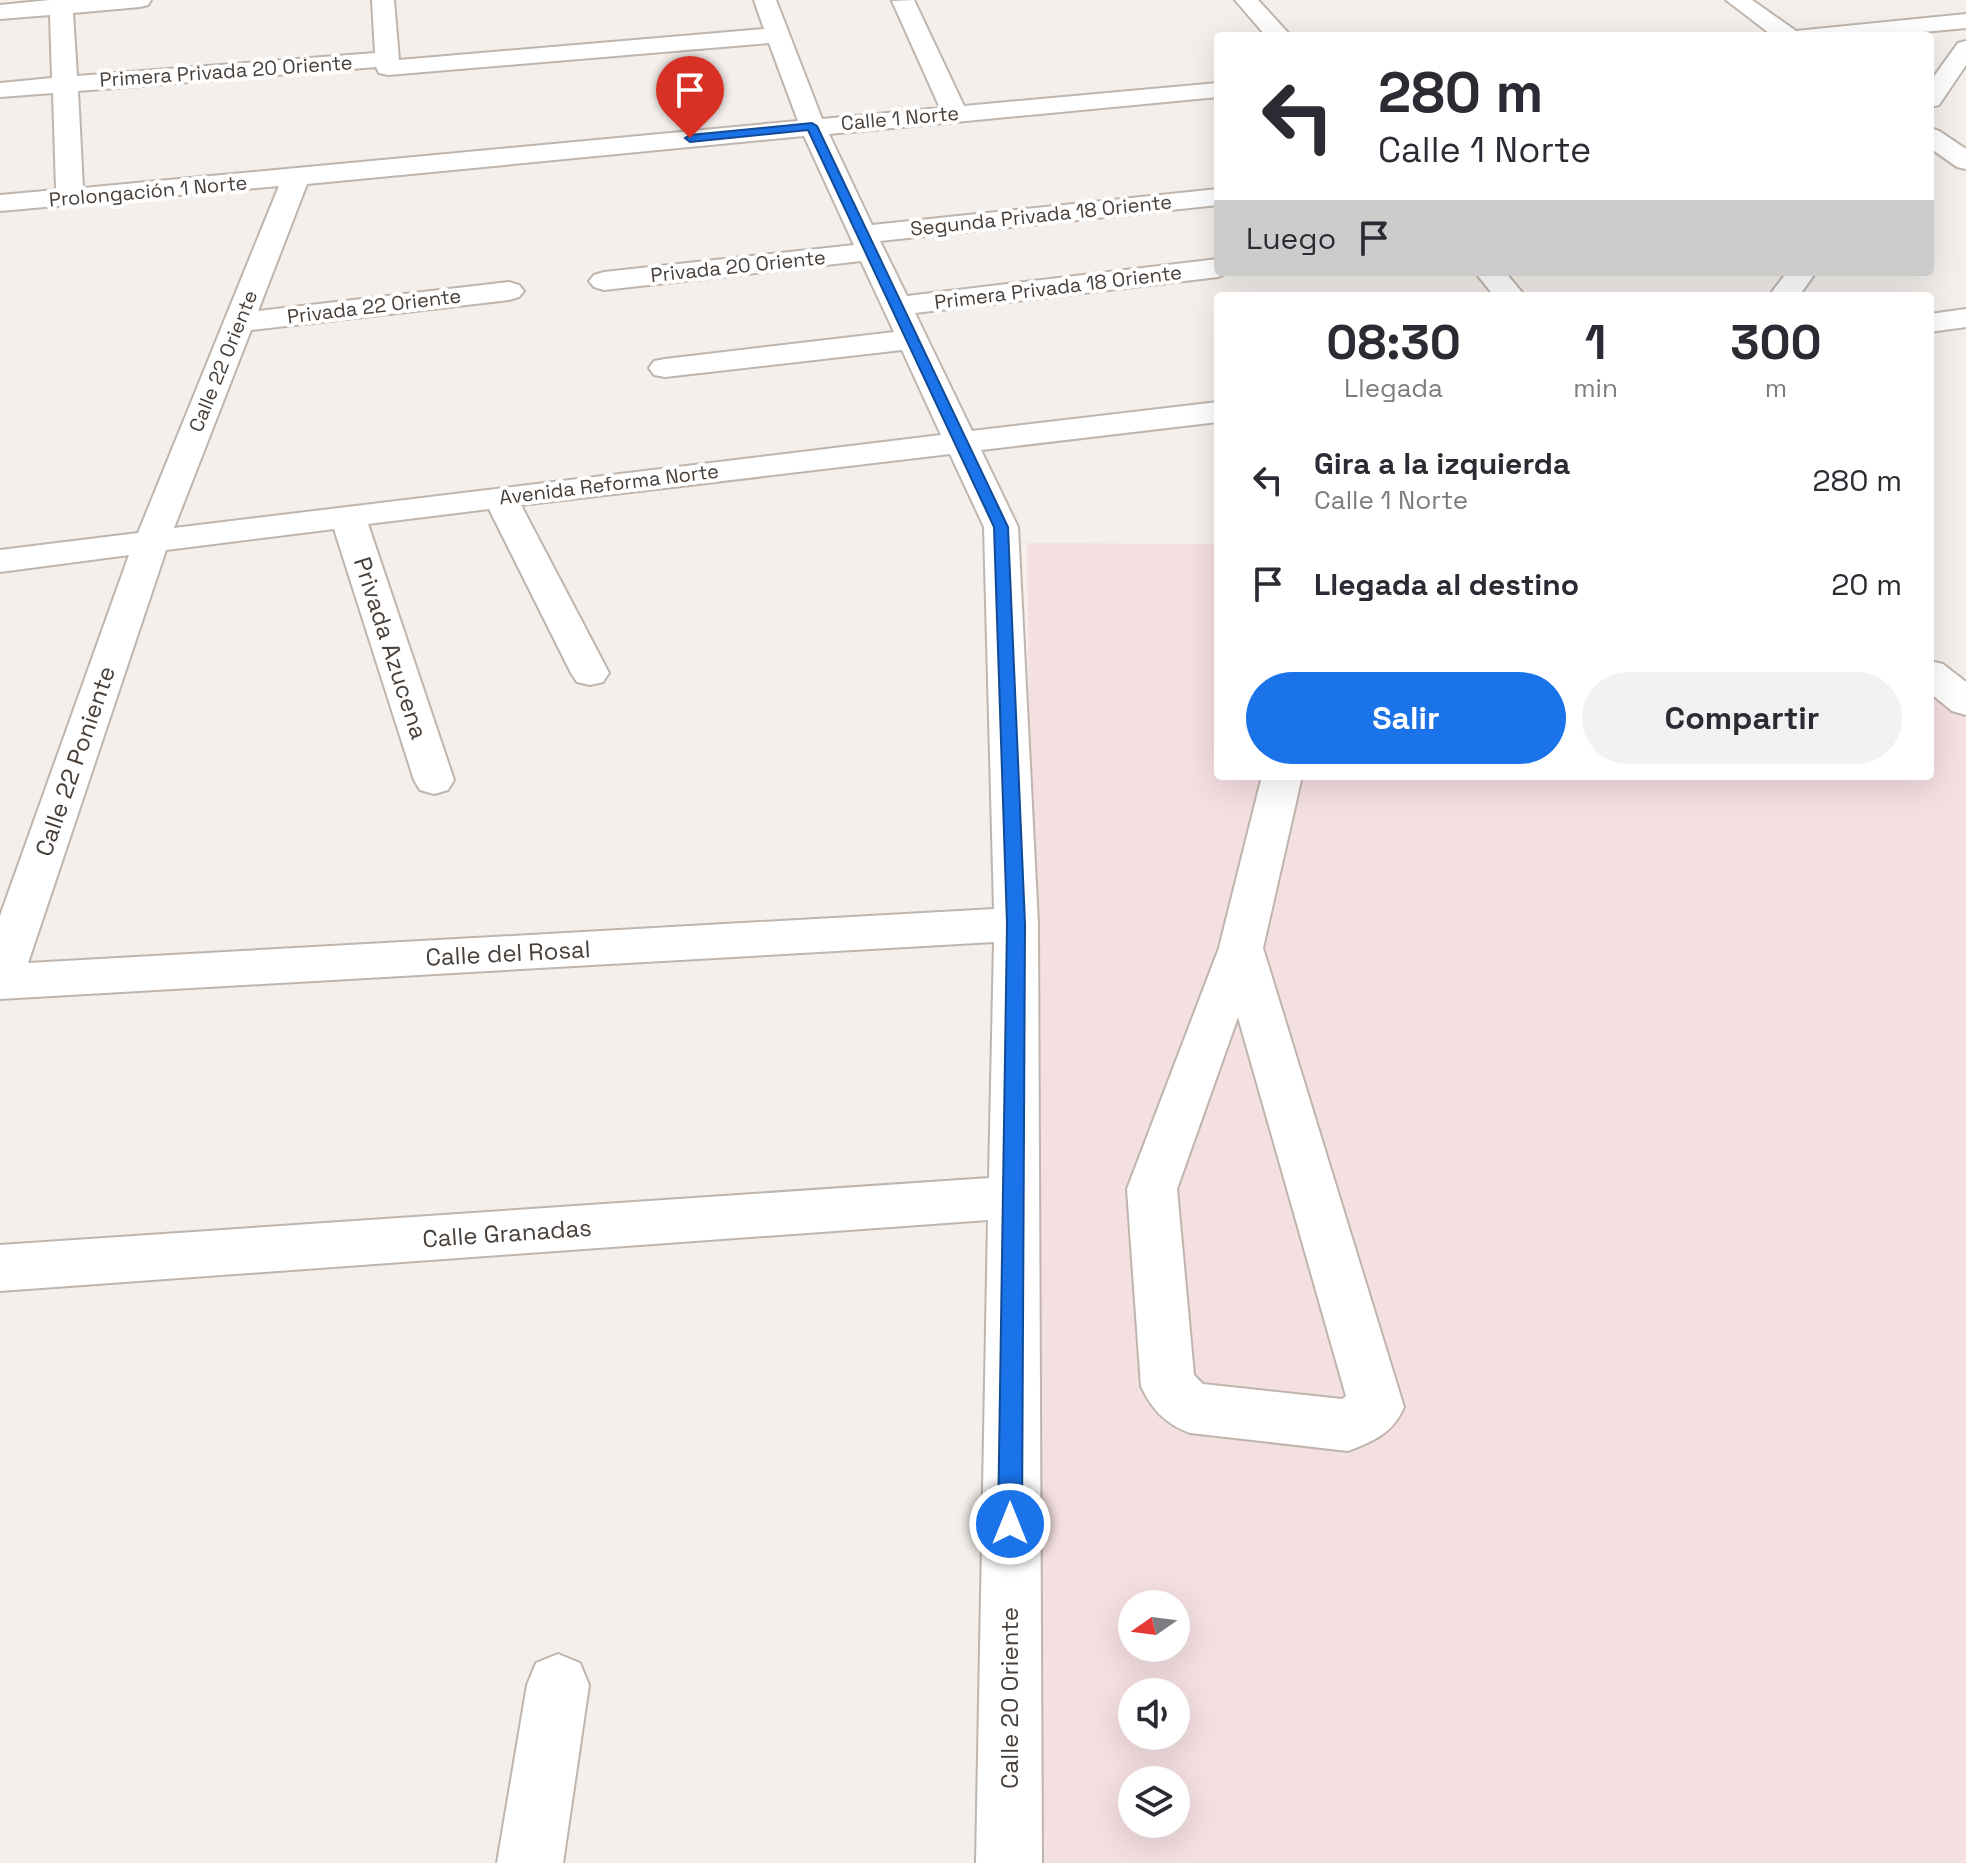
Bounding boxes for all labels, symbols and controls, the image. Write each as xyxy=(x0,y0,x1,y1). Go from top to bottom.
street label: Primera Privada 20 Oriente xyxy=(99,49,353,93)
pin xyxy=(656,56,724,138)
text: 280 m xyxy=(1378,57,1543,128)
icon: left xyxy=(1246,64,1350,168)
icon: arrive xyxy=(668,68,712,112)
street label: Calle 1 Norte xyxy=(840,100,960,136)
text: Calle 1 Norte xyxy=(1378,127,1591,173)
street label: Prolongación 1 Norte xyxy=(48,169,248,213)
street label: Segunda Privada 18 Oriente xyxy=(909,188,1173,242)
icon: arrive xyxy=(1352,216,1396,260)
text: Luego xyxy=(1246,219,1336,258)
street label: Privada 20 Oriente xyxy=(649,244,827,288)
street label: Primera Privada 18 Oriente xyxy=(933,259,1183,315)
street label: Privada 22 Oriente xyxy=(285,282,463,330)
street label: Calle 22 Oriente xyxy=(183,286,263,436)
text: 08:30 xyxy=(1326,312,1461,373)
text: 1 xyxy=(1585,312,1606,373)
text: 300 xyxy=(1730,312,1822,373)
text: Llegada xyxy=(1344,371,1443,405)
text: min xyxy=(1573,371,1618,405)
text: m xyxy=(1765,371,1787,405)
text: Gira a la izquierda xyxy=(1314,444,1570,483)
street label: Avenida Reforma Norte xyxy=(498,458,720,510)
icon: left xyxy=(1246,458,1290,502)
text: 280 m xyxy=(1812,461,1902,500)
text: Calle 1 Norte xyxy=(1314,483,1468,517)
street label: Privada Azucena xyxy=(347,553,435,743)
icon: arrive xyxy=(1246,562,1290,606)
text: Llegada al destino xyxy=(1314,565,1579,604)
text: 20 m xyxy=(1831,565,1902,604)
street label: Calle 22 Poniente xyxy=(28,662,122,860)
button: Salir xyxy=(1246,672,1566,764)
button: Compartir xyxy=(1582,672,1902,764)
street label: Calle del Rosal xyxy=(425,933,591,973)
street label: Calle Granadas xyxy=(421,1212,593,1254)
position arrow xyxy=(968,1482,1052,1566)
north arrow xyxy=(1118,1590,1190,1662)
map controls xyxy=(1118,1590,1190,1838)
street label: Calle 20 Oriente xyxy=(994,1607,1025,1789)
button: sound xyxy=(1118,1678,1190,1750)
button: layers xyxy=(1118,1766,1190,1838)

